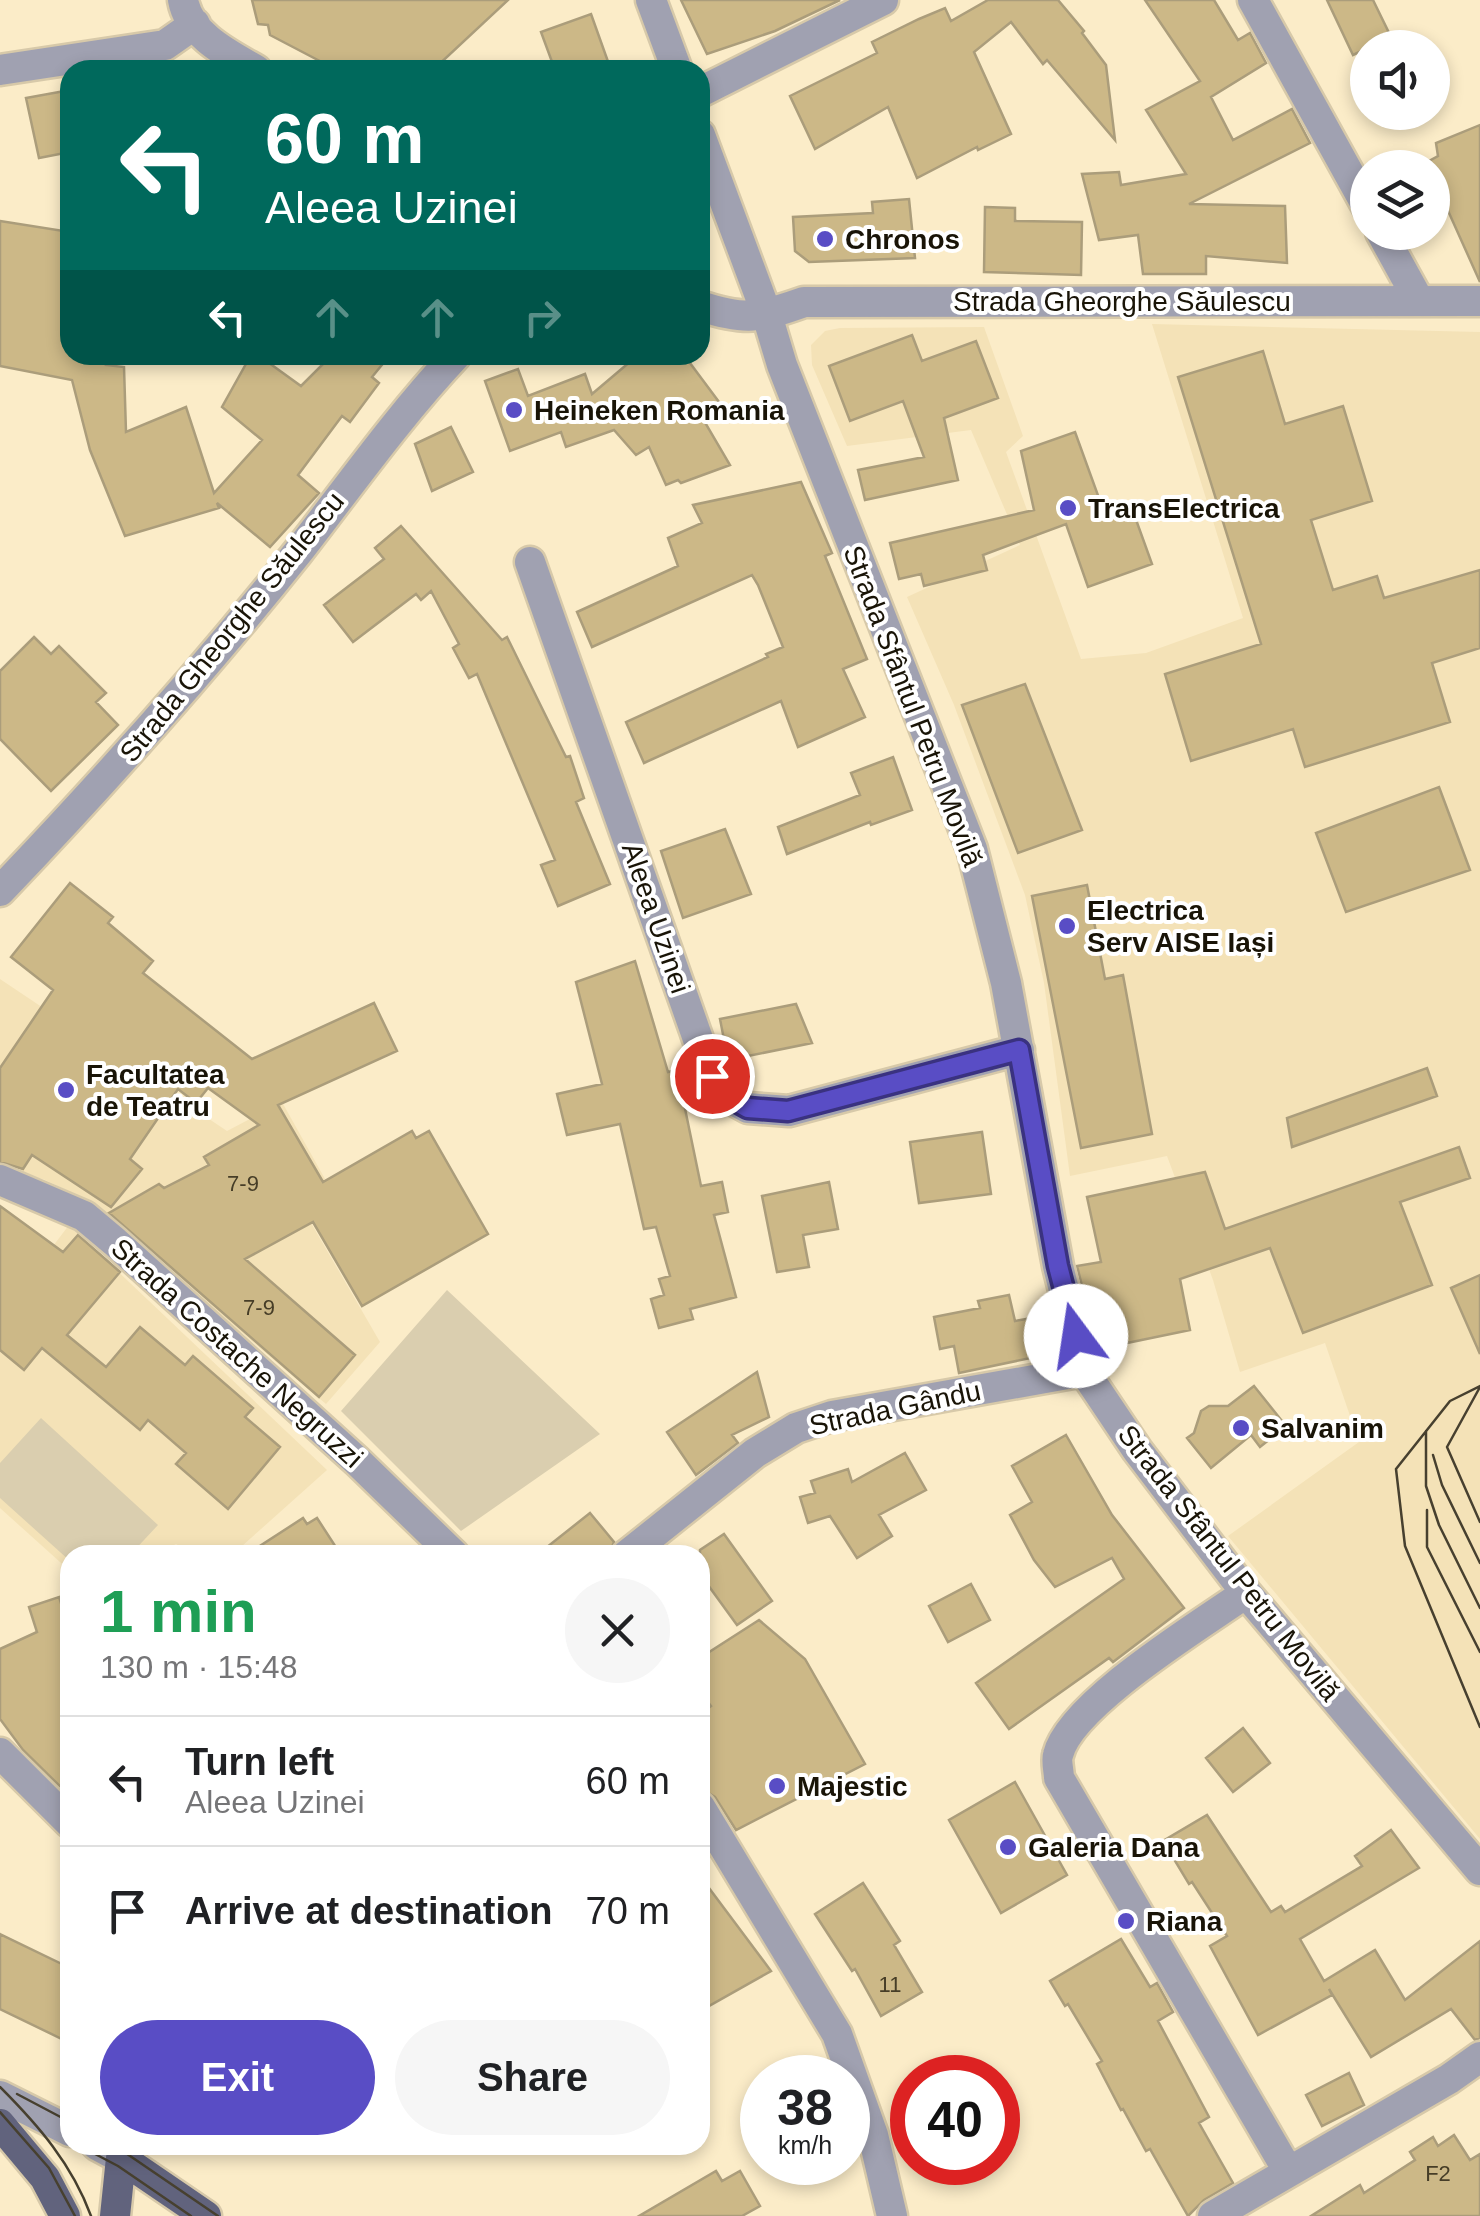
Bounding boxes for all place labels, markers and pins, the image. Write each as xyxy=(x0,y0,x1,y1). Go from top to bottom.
place label: Chronos xyxy=(845,224,960,255)
marker: Chronos xyxy=(814,228,836,250)
place label: Heineken Romania xyxy=(534,395,785,426)
marker: Heineken Romania xyxy=(503,399,525,421)
place label: TransElectrica xyxy=(1088,493,1280,524)
marker: TransElectrica xyxy=(1057,497,1079,519)
place label: Electrica Serv AISE Iași xyxy=(1087,895,1274,958)
marker: Electrica Serv AISE Iași xyxy=(1056,915,1078,937)
pin xyxy=(670,1034,755,1119)
place label: Facultatea de Teatru xyxy=(86,1059,225,1122)
marker: Facultatea de Teatru xyxy=(55,1079,77,1101)
place label: Salvanim xyxy=(1261,1413,1384,1444)
marker: Salvanim xyxy=(1230,1417,1252,1439)
place label: Majestic xyxy=(797,1771,908,1802)
marker: Majestic xyxy=(766,1775,788,1797)
place label: Galeria Dana xyxy=(1028,1832,1200,1863)
marker: Galeria Dana xyxy=(997,1836,1019,1858)
place label: Riana xyxy=(1146,1906,1223,1937)
marker: Riana xyxy=(1115,1910,1137,1932)

